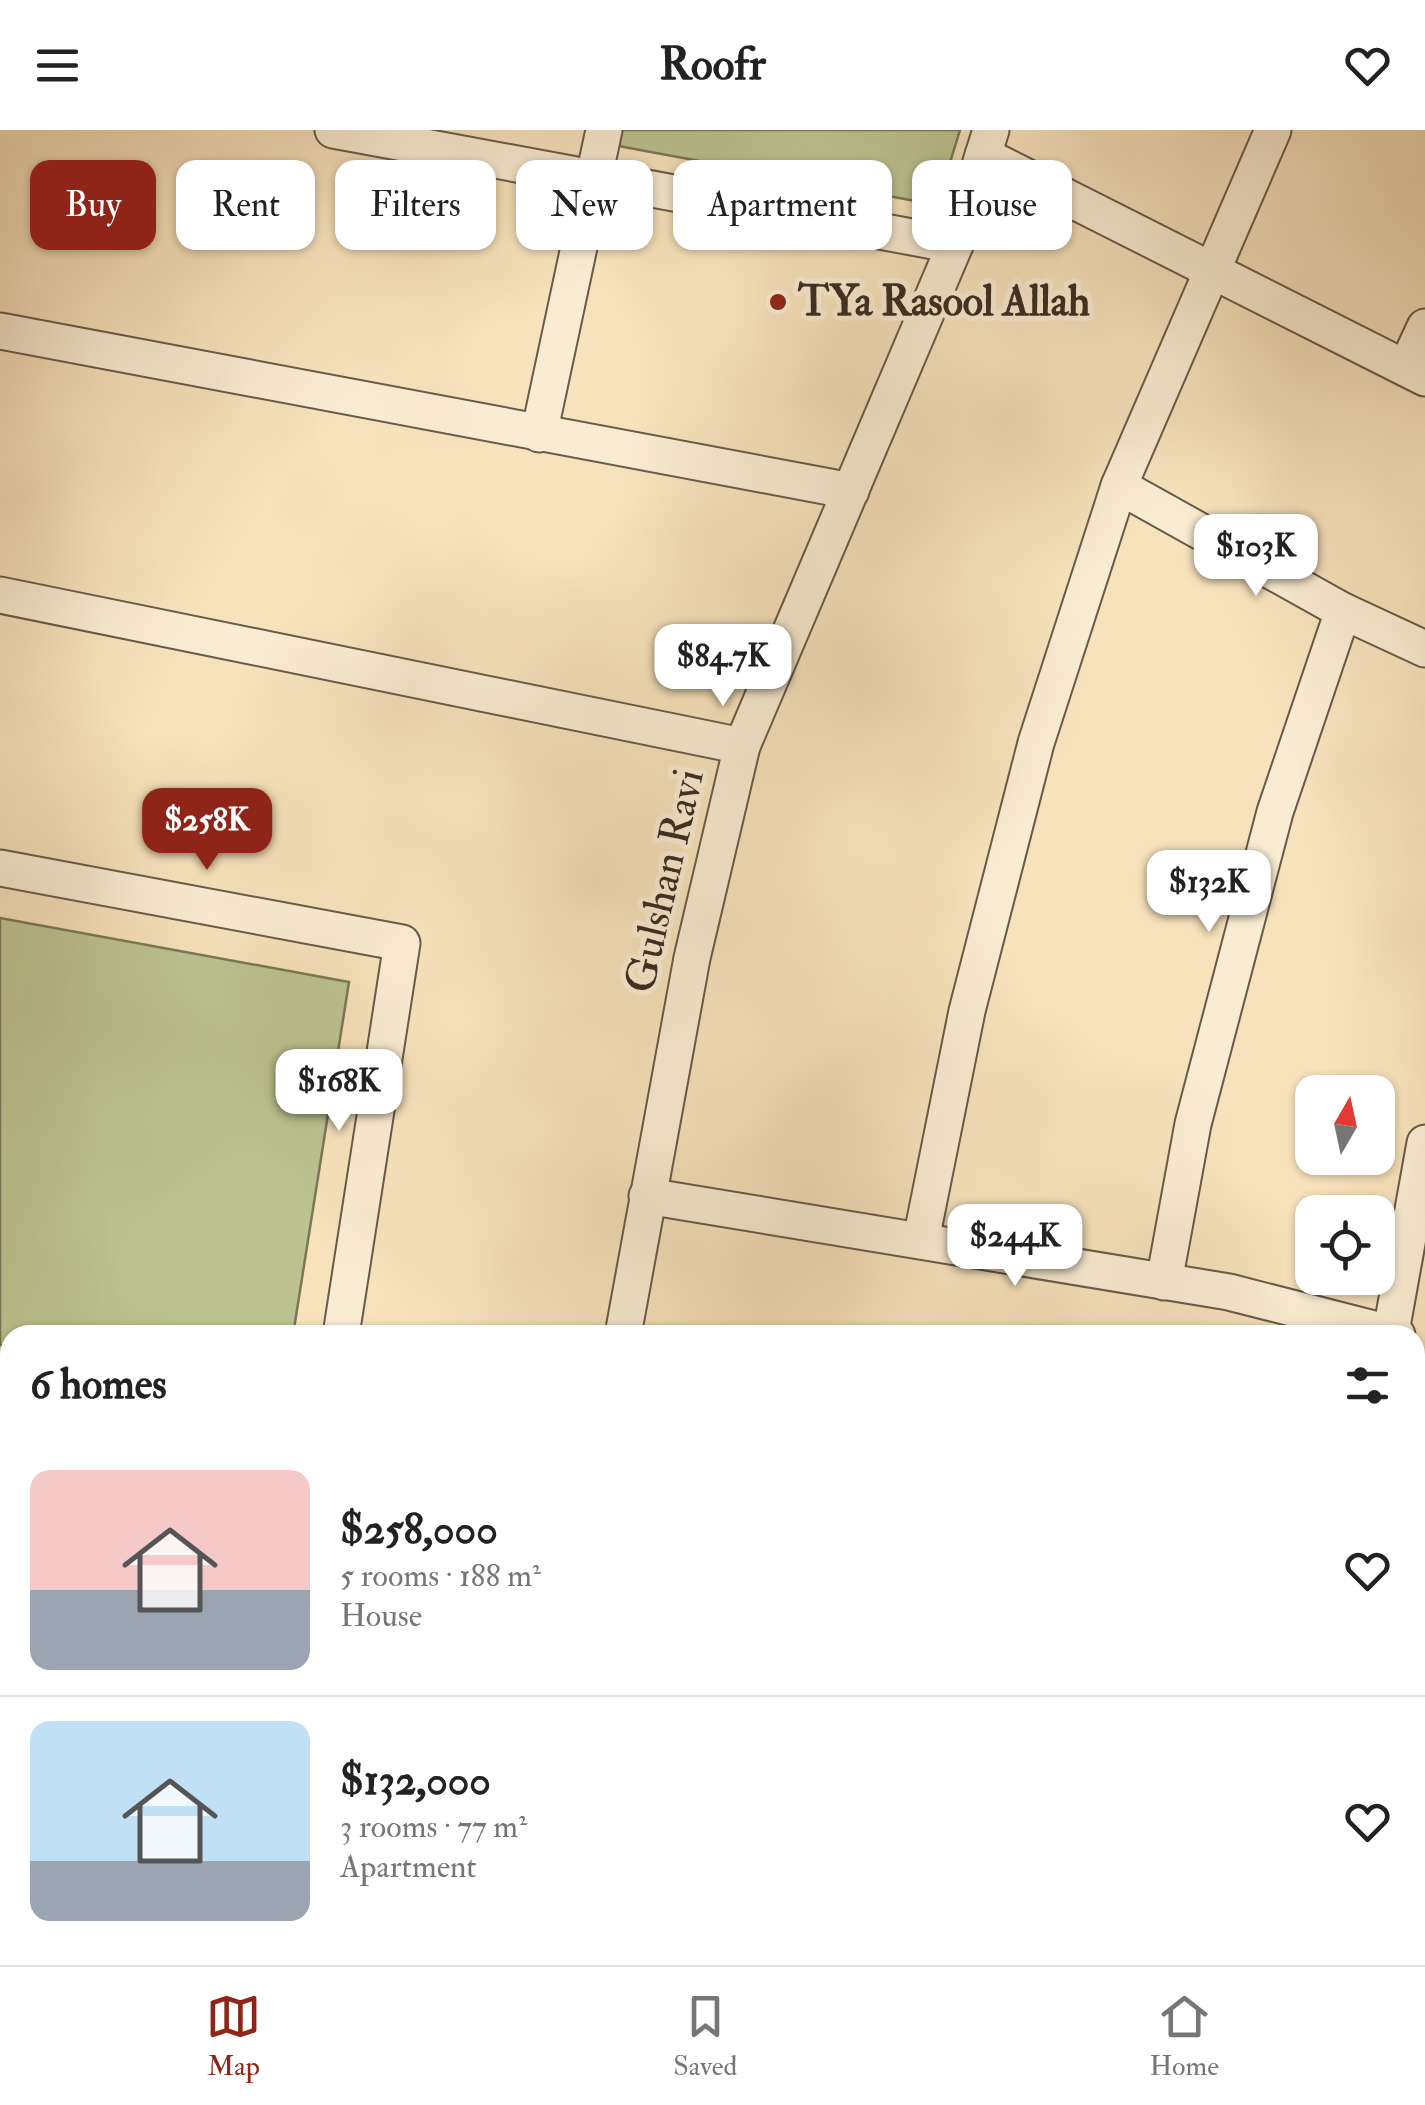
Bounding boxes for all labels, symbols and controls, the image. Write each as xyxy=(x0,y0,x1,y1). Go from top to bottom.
text: Roofr xyxy=(659,37,766,93)
icon: menu xyxy=(30,38,85,93)
icon: heart xyxy=(1340,38,1395,93)
chip: Buy xyxy=(30,160,156,250)
chip: Rent xyxy=(176,160,315,250)
chip: Filters xyxy=(335,160,496,250)
chip: New xyxy=(516,160,653,250)
chip: Apartment xyxy=(673,160,892,250)
chip: House xyxy=(912,160,1072,250)
place label: TYa Rasool Allah xyxy=(797,276,1090,328)
marker: TYa Rasool Allah xyxy=(767,291,789,313)
pin: $103K xyxy=(1186,514,1326,599)
text: $103K xyxy=(1216,526,1296,566)
pin: $84.7K xyxy=(642,624,804,709)
text: $84.7K xyxy=(676,636,770,676)
street label: Gulshan Ravi xyxy=(614,764,716,998)
pin: $258K xyxy=(137,788,277,873)
text: $258K xyxy=(164,800,250,840)
pin: $132K xyxy=(1139,850,1279,935)
text: $132K xyxy=(1169,862,1249,902)
pin: $168K xyxy=(269,1049,409,1134)
text: $168K xyxy=(298,1061,380,1101)
north arrow xyxy=(1295,1075,1395,1175)
map controls xyxy=(1295,1075,1395,1295)
button: locate xyxy=(1295,1195,1395,1295)
pin: $244K xyxy=(945,1204,1085,1289)
text: $244K xyxy=(969,1216,1061,1256)
icon: filters xyxy=(1340,1358,1395,1413)
text: 6 homes xyxy=(30,1359,167,1411)
text: $258,000 xyxy=(340,1504,498,1556)
icon: home xyxy=(110,1510,230,1630)
icon: heart xyxy=(1340,1543,1395,1598)
text: 5 rooms · 188 m² xyxy=(340,1556,541,1596)
text: House xyxy=(340,1596,422,1636)
text: $132,000 xyxy=(340,1755,491,1807)
icon: home xyxy=(110,1761,230,1881)
icon: heart xyxy=(1340,1794,1395,1849)
text: 3 rooms · 77 m² xyxy=(340,1807,527,1847)
text: Apartment xyxy=(340,1847,477,1887)
tab: Map xyxy=(206,1989,261,2084)
tab: Saved xyxy=(673,1989,737,2084)
tab: Home xyxy=(1149,1989,1219,2084)

